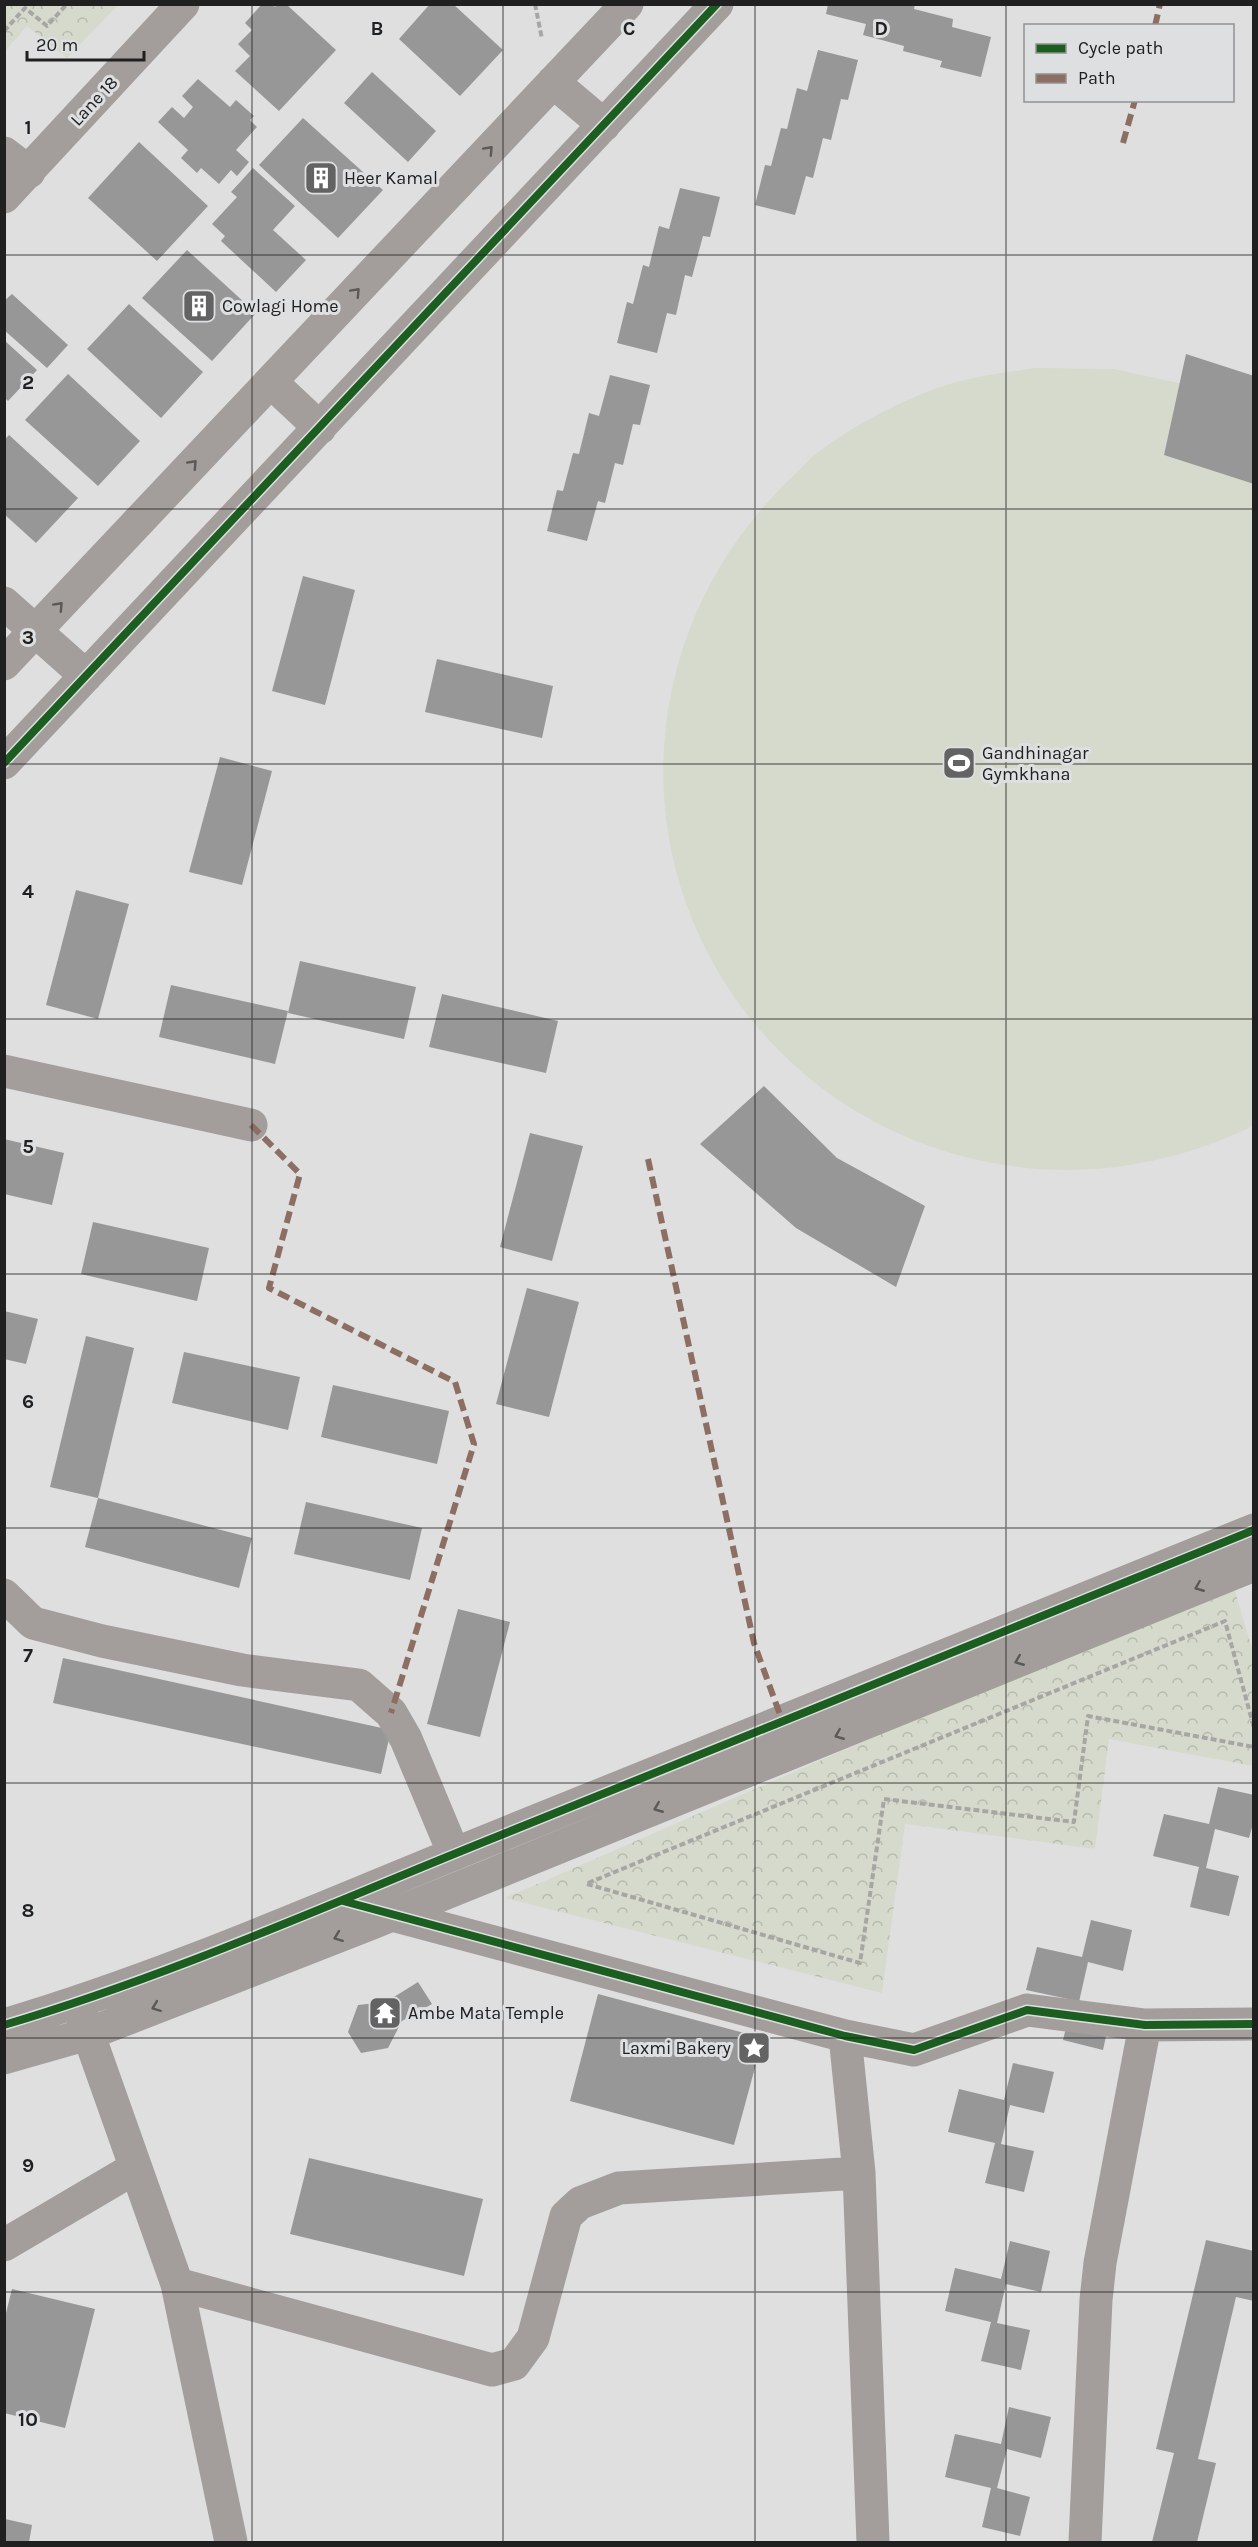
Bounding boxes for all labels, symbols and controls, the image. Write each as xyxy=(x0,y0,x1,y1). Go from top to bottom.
text: B xyxy=(371,17,383,40)
text: C xyxy=(623,17,635,40)
text: D xyxy=(874,17,888,40)
scale bar xyxy=(27,24,144,62)
legend xyxy=(1024,24,1234,102)
text: 20 m xyxy=(36,34,78,56)
text: Cycle path xyxy=(1078,37,1163,59)
text: Path xyxy=(1078,67,1116,89)
street label: Lane 18 xyxy=(66,72,122,130)
text: 1 xyxy=(24,116,32,139)
one-way arrow xyxy=(482,147,493,158)
building icon: Heer Kamal xyxy=(303,160,339,196)
place label: Heer Kamal xyxy=(344,167,438,189)
building icon: Cowlagi Home xyxy=(181,288,217,324)
one-way arrow xyxy=(348,288,359,299)
place label: Cowlagi Home xyxy=(222,295,339,317)
text: 2 xyxy=(22,371,34,394)
one-way arrow xyxy=(186,461,197,471)
one-way arrow xyxy=(52,603,63,613)
text: 3 xyxy=(22,626,34,649)
place label: Gandhinagar Gymkhana xyxy=(982,742,1089,785)
sports icon: Gandhinagar Gymkhana xyxy=(941,745,977,781)
text: 4 xyxy=(22,880,34,903)
text: 5 xyxy=(22,1135,34,1158)
text: 6 xyxy=(22,1390,34,1413)
one-way arrow xyxy=(1195,1580,1206,1592)
text: 7 xyxy=(23,1644,33,1667)
one-way arrow xyxy=(1014,1654,1025,1666)
one-way arrow xyxy=(834,1728,845,1740)
one-way arrow xyxy=(653,1801,664,1813)
text: 8 xyxy=(22,1899,34,1922)
one-way arrow xyxy=(334,1929,344,1942)
temple icon: Ambe Mata Temple xyxy=(367,1995,403,2031)
one-way arrow xyxy=(152,2000,163,2012)
place label: Ambe Mata Temple xyxy=(408,2002,564,2024)
place icon: Laxmi Bakery xyxy=(736,2030,772,2066)
place label: Laxmi Bakery xyxy=(622,2037,732,2059)
text: 9 xyxy=(22,2154,34,2177)
text: 10 xyxy=(18,2408,38,2431)

